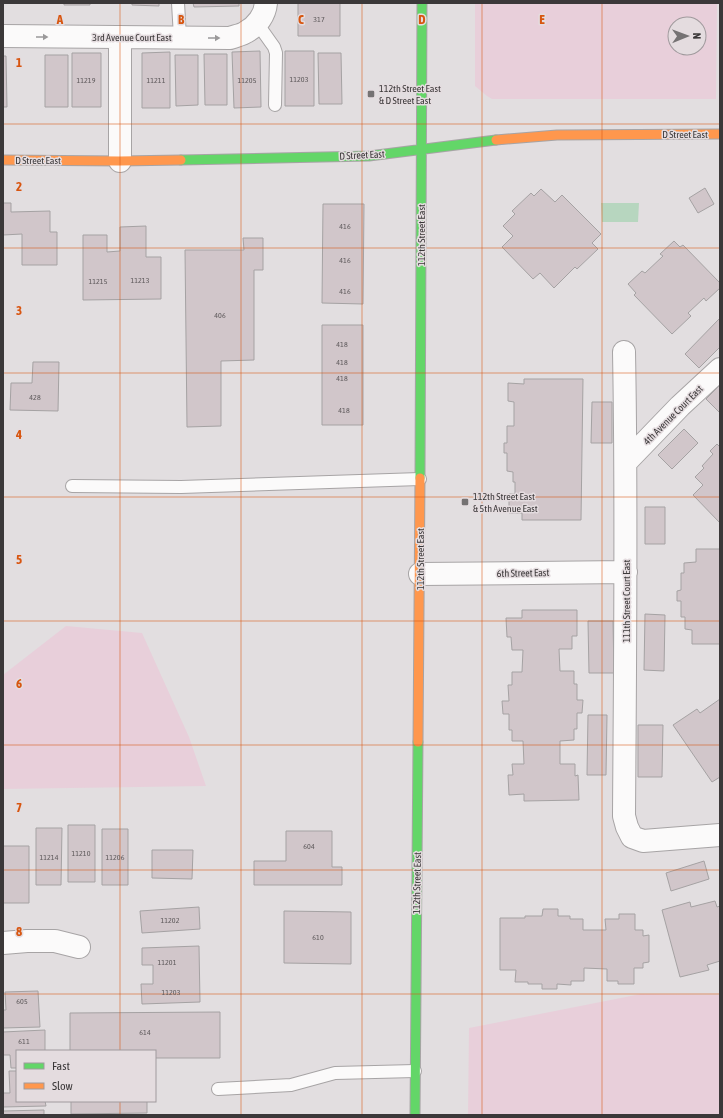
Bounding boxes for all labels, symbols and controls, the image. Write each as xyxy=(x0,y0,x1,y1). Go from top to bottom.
text: A xyxy=(56,12,64,27)
text: B xyxy=(178,12,185,27)
text: C xyxy=(298,12,304,27)
text: D xyxy=(418,12,426,27)
text: E xyxy=(539,12,545,27)
house number: 317 xyxy=(313,15,325,24)
north arrow xyxy=(667,16,707,56)
street label: 3rd Avenue Court East xyxy=(92,32,172,43)
text: N xyxy=(691,32,703,39)
one-way arrow xyxy=(36,34,49,40)
one-way arrow xyxy=(208,34,220,41)
text: 1 xyxy=(16,55,22,70)
house number: 11203 xyxy=(290,75,309,84)
house number: 11219 xyxy=(77,76,96,85)
house number: 11211 xyxy=(147,76,166,85)
house number: 11205 xyxy=(238,76,257,85)
place label: 112th Street East & D Street East xyxy=(379,83,441,106)
marker: 112th Street East & D Street East xyxy=(366,89,376,99)
street label: D Street East xyxy=(662,129,708,140)
street label: D Street East xyxy=(339,148,385,162)
street label: D Street East xyxy=(15,155,61,166)
text: 2 xyxy=(16,179,22,194)
street label: 112th Street East xyxy=(416,204,427,266)
house number: 416 xyxy=(339,222,351,231)
house number: 416 xyxy=(339,256,351,265)
house number: 11213 xyxy=(131,276,150,285)
house number: 11215 xyxy=(89,277,108,286)
house number: 416 xyxy=(339,287,351,296)
text: 3 xyxy=(16,303,22,318)
house number: 406 xyxy=(214,311,226,320)
house number: 418 xyxy=(336,340,348,349)
house number: 418 xyxy=(336,358,348,367)
house number: 418 xyxy=(336,374,348,383)
street label: 4th Avenue Court East xyxy=(641,383,705,447)
house number: 428 xyxy=(29,393,41,402)
house number: 418 xyxy=(338,406,350,415)
text: 4 xyxy=(15,427,22,442)
place label: 112th Street East & 5th Avenue East xyxy=(473,491,538,514)
marker: 112th Street East & 5th Avenue East xyxy=(460,497,470,507)
street label: 112th Street East xyxy=(415,528,426,590)
text: 5 xyxy=(16,552,22,567)
street label: 111th Street Court East xyxy=(621,559,632,642)
street label: 6th Street East xyxy=(497,567,549,579)
text: 6 xyxy=(16,676,22,691)
text: 7 xyxy=(16,800,22,815)
house number: 604 xyxy=(303,842,315,851)
house number: 11210 xyxy=(72,849,91,858)
street label: 112th Street East xyxy=(411,852,423,914)
house number: 11214 xyxy=(40,853,59,862)
house number: 11206 xyxy=(106,853,125,862)
house number: 11202 xyxy=(161,916,180,925)
text: 8 xyxy=(16,924,22,939)
house number: 610 xyxy=(312,933,324,942)
house number: 11201 xyxy=(158,958,177,967)
house number: 11203 xyxy=(162,988,181,997)
house number: 605 xyxy=(16,997,28,1006)
house number: 614 xyxy=(139,1028,151,1037)
house number: 611 xyxy=(18,1037,30,1046)
legend xyxy=(16,1050,156,1102)
text: Fast xyxy=(52,1059,70,1073)
text: Slow xyxy=(52,1079,73,1093)

